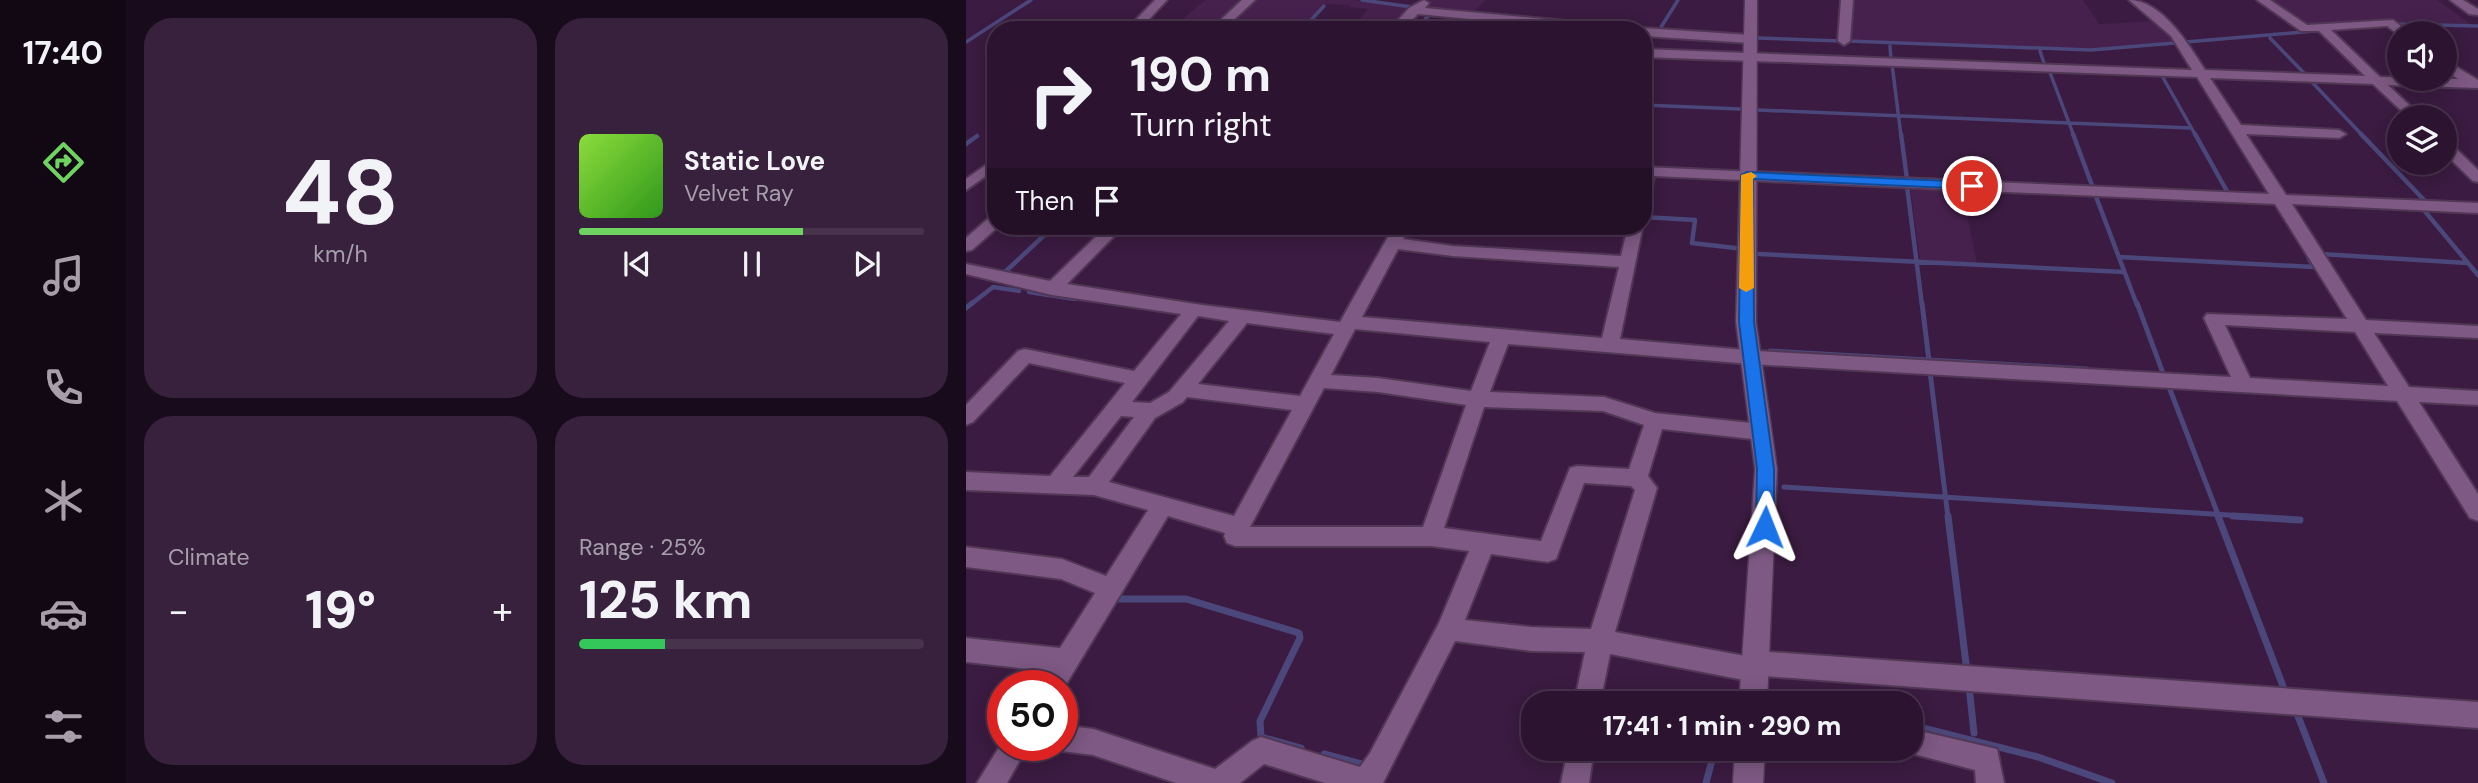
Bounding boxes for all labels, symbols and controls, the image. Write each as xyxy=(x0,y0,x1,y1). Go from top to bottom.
map controls xyxy=(2387,21,2457,175)
button: sound xyxy=(2387,21,2457,91)
text: 17:40 xyxy=(23,32,103,74)
text: 190 m xyxy=(1130,42,1271,106)
icon: right xyxy=(1015,49,1106,140)
text: Turn right xyxy=(1130,104,1272,146)
button: layers xyxy=(2387,105,2457,175)
text: 48 xyxy=(282,134,399,252)
icon: directions xyxy=(39,138,88,187)
text: Static Love xyxy=(684,144,825,178)
pin xyxy=(1942,156,2002,216)
icon: arrive xyxy=(1953,167,1991,205)
text: Velvet Ray xyxy=(684,178,794,208)
icon: arrive xyxy=(1088,182,1126,220)
text: Then xyxy=(1015,184,1074,218)
text: km/h xyxy=(313,239,368,269)
icon: previous xyxy=(618,245,656,283)
icon: pause xyxy=(733,245,771,283)
icon: next xyxy=(848,245,886,283)
icon: music xyxy=(39,251,88,300)
icon: phone xyxy=(39,363,88,412)
icon: climate xyxy=(39,476,88,525)
position arrow xyxy=(1728,490,1802,564)
text: Range · 25% xyxy=(579,532,706,562)
text: Climate xyxy=(168,542,250,572)
text: 125 km xyxy=(579,566,752,634)
text: 19° xyxy=(305,576,376,644)
text: − xyxy=(168,586,189,636)
text: + xyxy=(492,586,513,636)
icon: car xyxy=(39,589,88,638)
speed limit sign: 50 xyxy=(987,670,1078,761)
icon: filters xyxy=(39,702,88,751)
text: 17:41 · 1 min · 290 m xyxy=(1603,709,1841,743)

